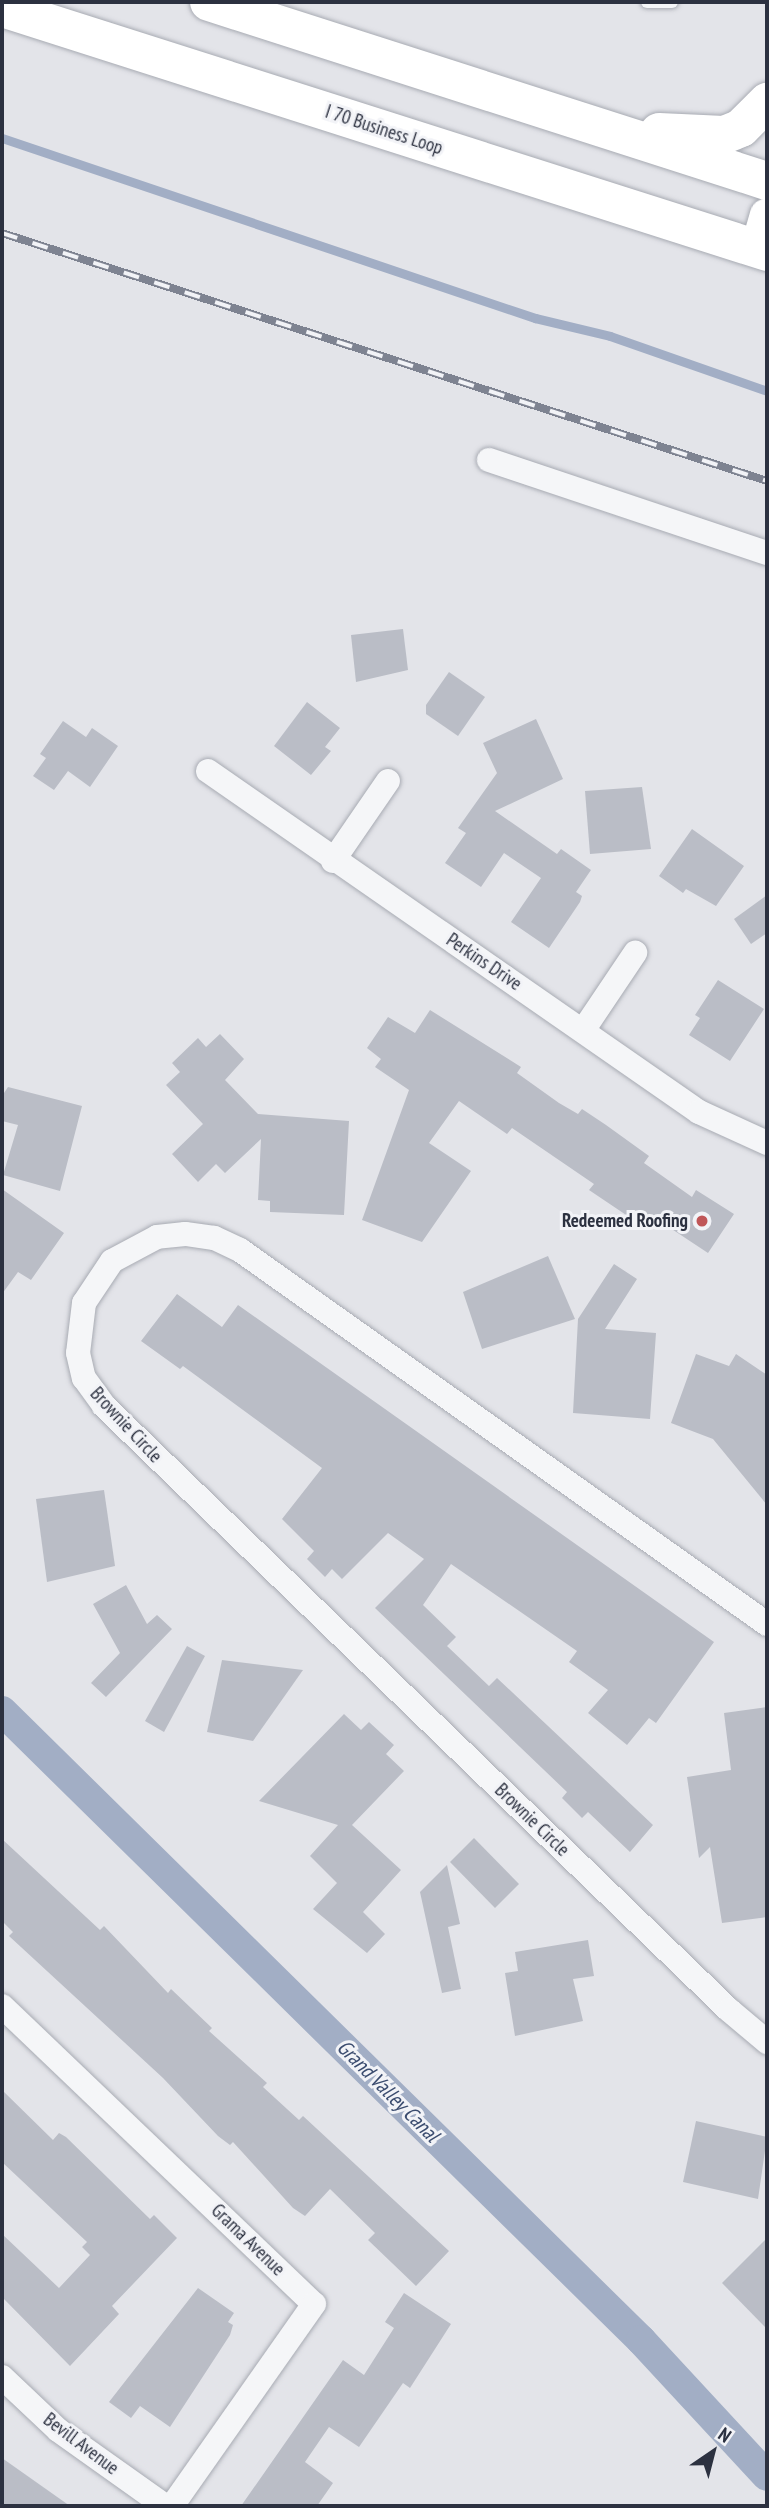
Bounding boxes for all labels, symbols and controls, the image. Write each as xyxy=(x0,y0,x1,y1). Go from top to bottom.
street label: I 70 Business Loop xyxy=(322,100,446,160)
street label: Perkins Drive xyxy=(442,929,526,995)
place label: Redeemed Roofing xyxy=(562,1210,688,1232)
marker: Redeemed Roofing xyxy=(694,1213,710,1229)
street label: Brownie Circle xyxy=(85,1383,167,1467)
street label: Brownie Circle xyxy=(490,1779,574,1861)
water label: Grand Valley Canal xyxy=(331,2034,445,2148)
street label: Grama Avenue xyxy=(206,2199,290,2281)
street label: Bevill Avenue xyxy=(39,2408,123,2480)
north arrow xyxy=(678,2417,748,2487)
text: N xyxy=(714,2422,736,2448)

